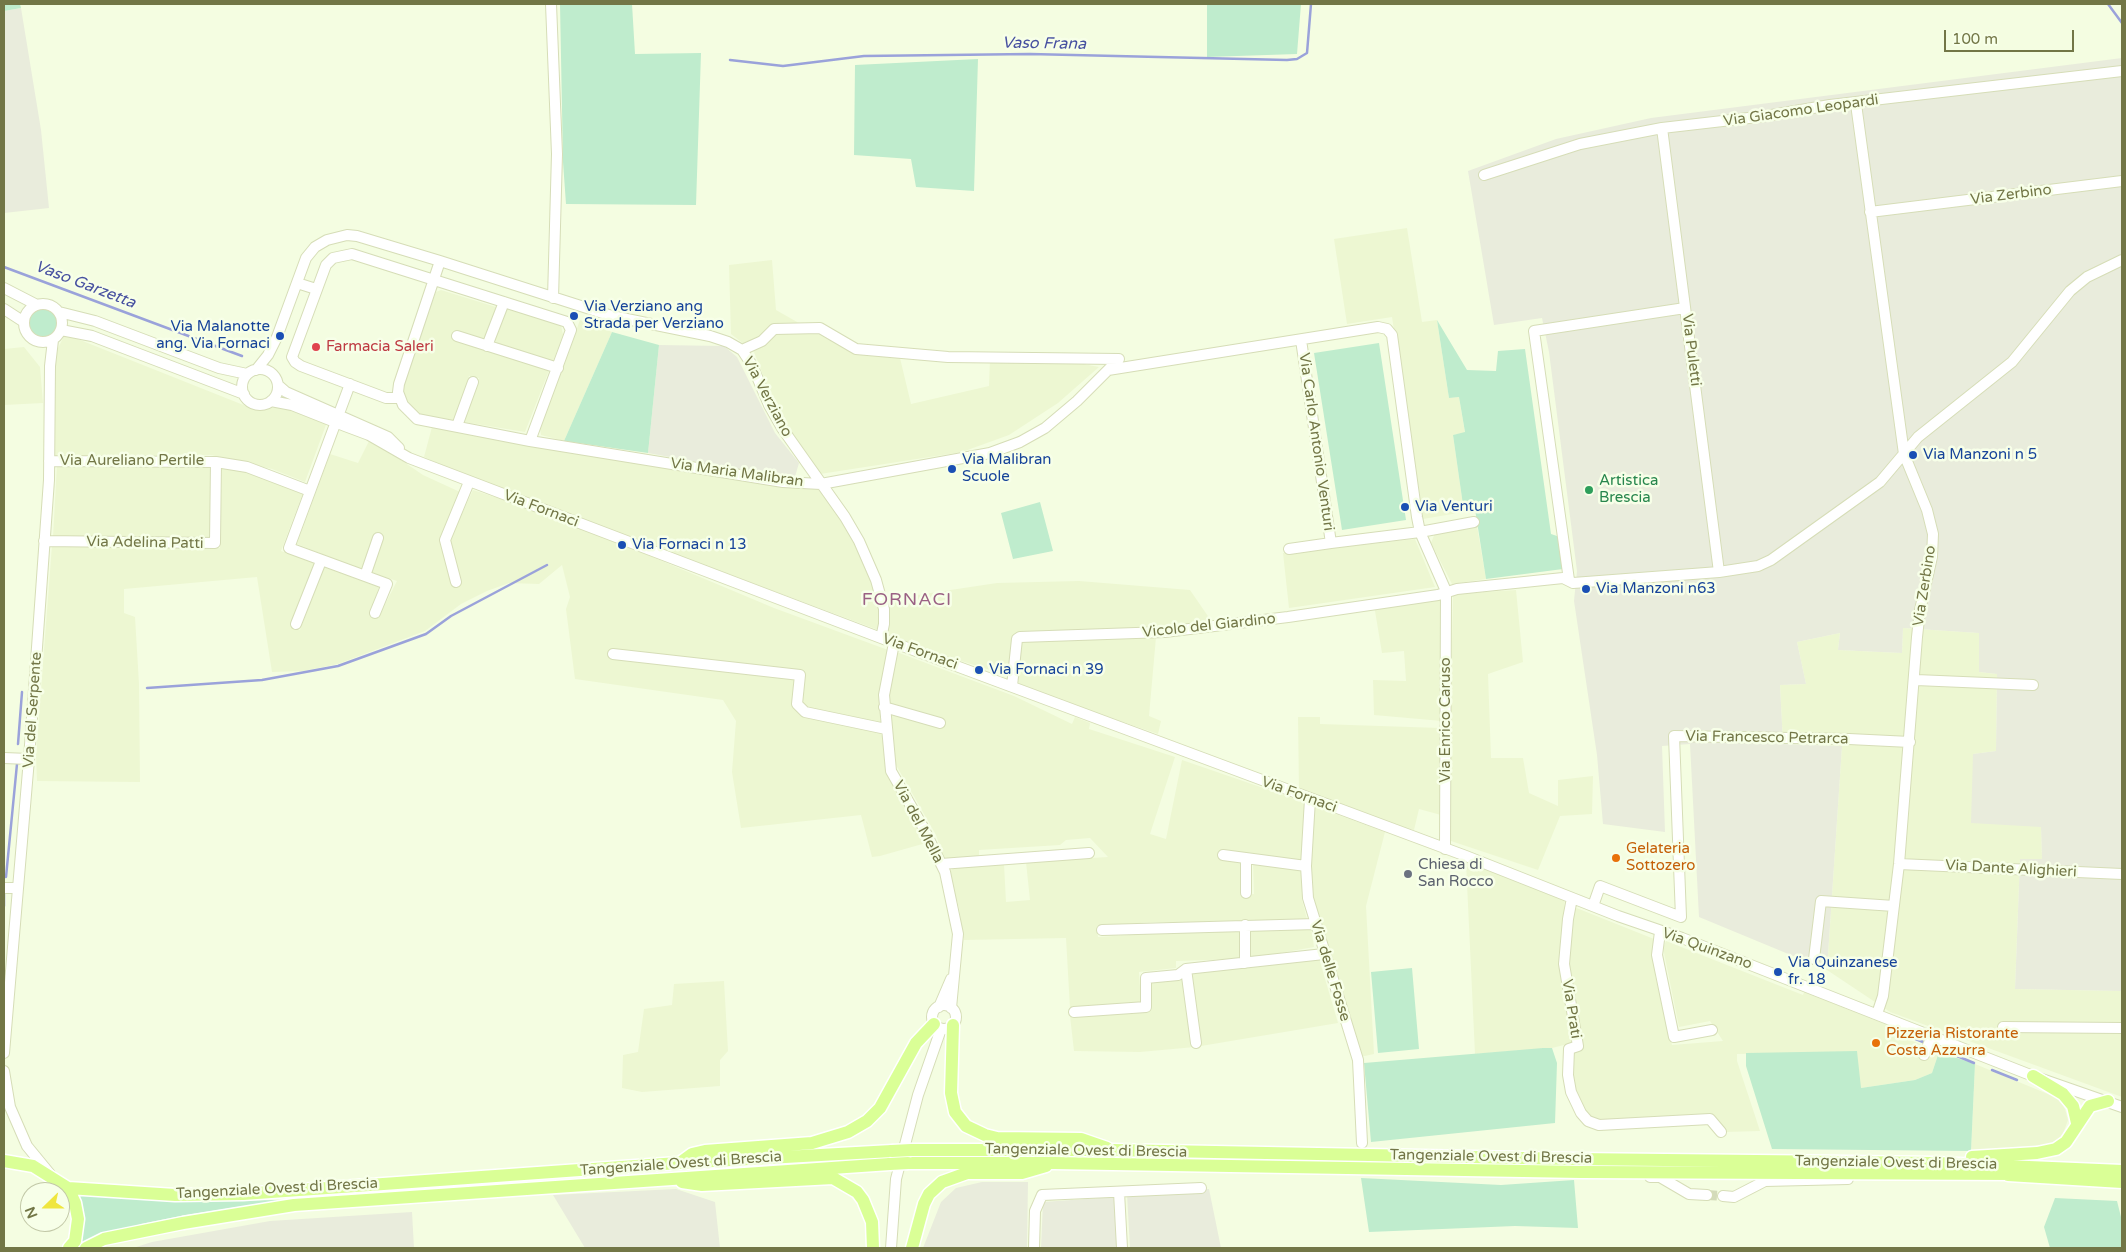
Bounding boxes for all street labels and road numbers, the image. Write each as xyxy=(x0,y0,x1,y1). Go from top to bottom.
street label: Via Giacomo Leopardi xyxy=(1722,91,1880,131)
street label: Via Zerbino xyxy=(1969,181,2053,209)
street label: Via Puletti xyxy=(1678,313,1704,387)
street label: Via Carlo Antonio Venturi xyxy=(1295,352,1337,532)
street label: Via Verziano xyxy=(738,354,796,440)
street label: Via Aureliano Pertile xyxy=(60,452,204,470)
street label: Via Maria Malibran xyxy=(669,455,805,491)
street label: Via Fornaci xyxy=(501,486,581,532)
street label: Via Adelina Patti xyxy=(86,533,204,553)
street label: Via Zerbino xyxy=(1910,544,1940,628)
street label: Vicolo del Giardino xyxy=(1141,610,1277,642)
street label: Via Fornaci xyxy=(880,630,960,674)
street label: Via del Serpente xyxy=(20,651,46,769)
street label: Via Enrico Caruso xyxy=(1437,657,1455,783)
street label: Via Francesco Petrarca xyxy=(1685,728,1849,748)
street label: Via Fornaci xyxy=(1259,773,1339,817)
street label: Via del Mella xyxy=(889,778,947,866)
street label: Via Dante Alighieri xyxy=(1945,857,2077,881)
street label: Via delle Fosse xyxy=(1306,918,1354,1024)
street label: Via Quinzano xyxy=(1660,924,1754,974)
street label: Via Prati xyxy=(1557,978,1585,1040)
street label: Tangenziale Ovest di Brescia xyxy=(985,1140,1187,1162)
street label: Tangenziale Ovest di Brescia xyxy=(1390,1146,1592,1168)
street label: Tangenziale Ovest di Brescia xyxy=(579,1148,783,1180)
street label: Tangenziale Ovest di Brescia xyxy=(1795,1152,1997,1174)
street label: Tangenziale Ovest di Brescia xyxy=(175,1175,379,1203)

